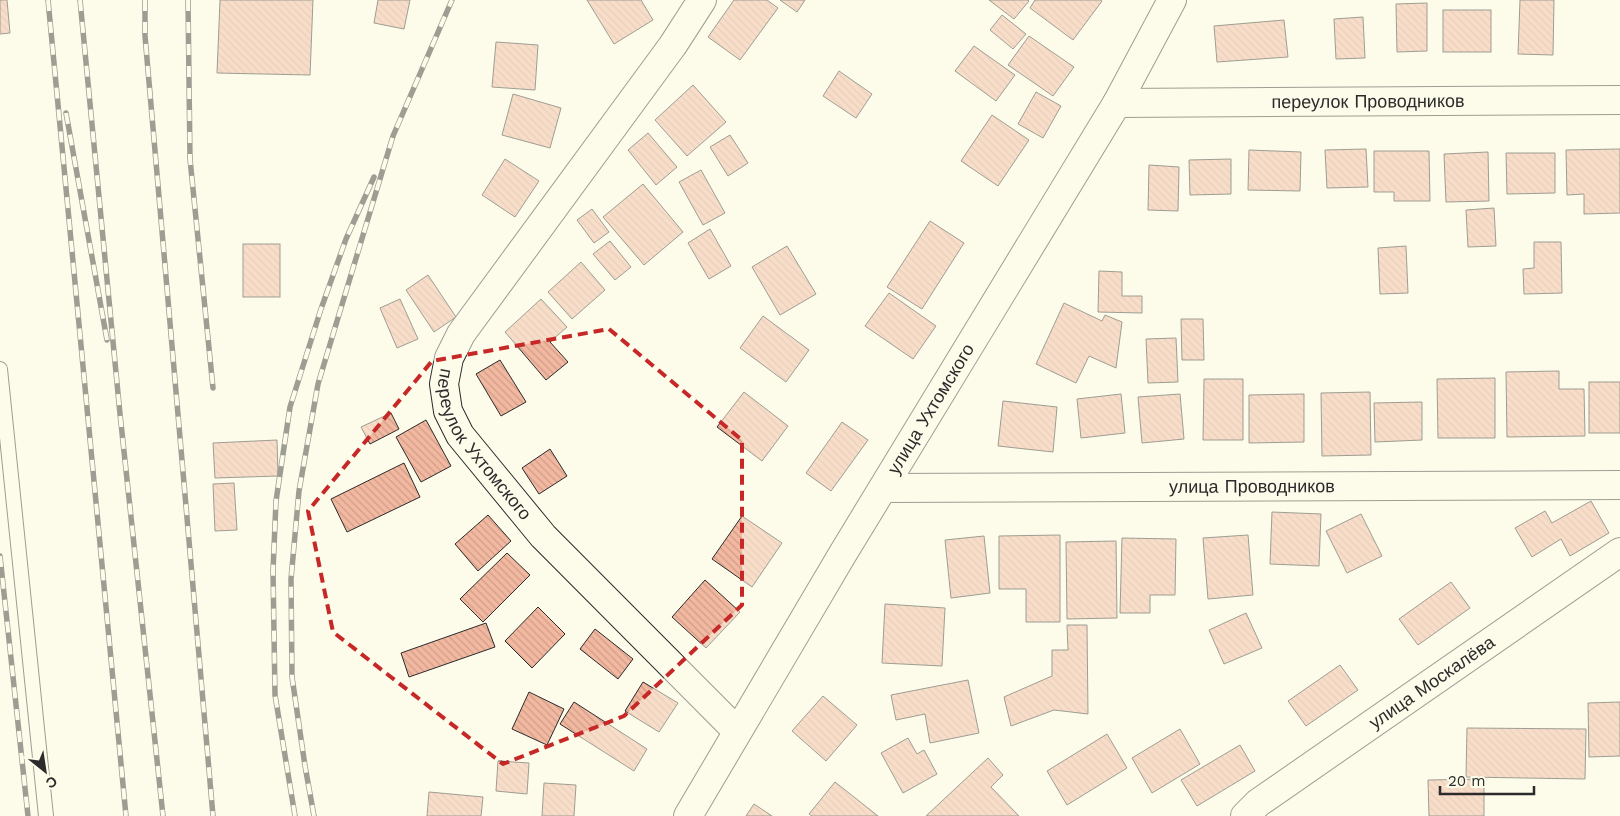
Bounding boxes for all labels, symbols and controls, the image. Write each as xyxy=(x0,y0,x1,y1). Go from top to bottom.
street label: переулок Проводников xyxy=(1271,90,1465,112)
street label: улица Ухтомского xyxy=(883,340,978,478)
street label: переулок Ухтомского xyxy=(433,367,536,524)
street label: улица Проводников xyxy=(1169,475,1335,497)
street label: улица Москалёва xyxy=(1365,631,1499,733)
north arrow xyxy=(20,746,70,796)
scale bar xyxy=(1440,764,1534,796)
text: 20 m xyxy=(1448,772,1486,790)
text: С xyxy=(43,773,60,792)

